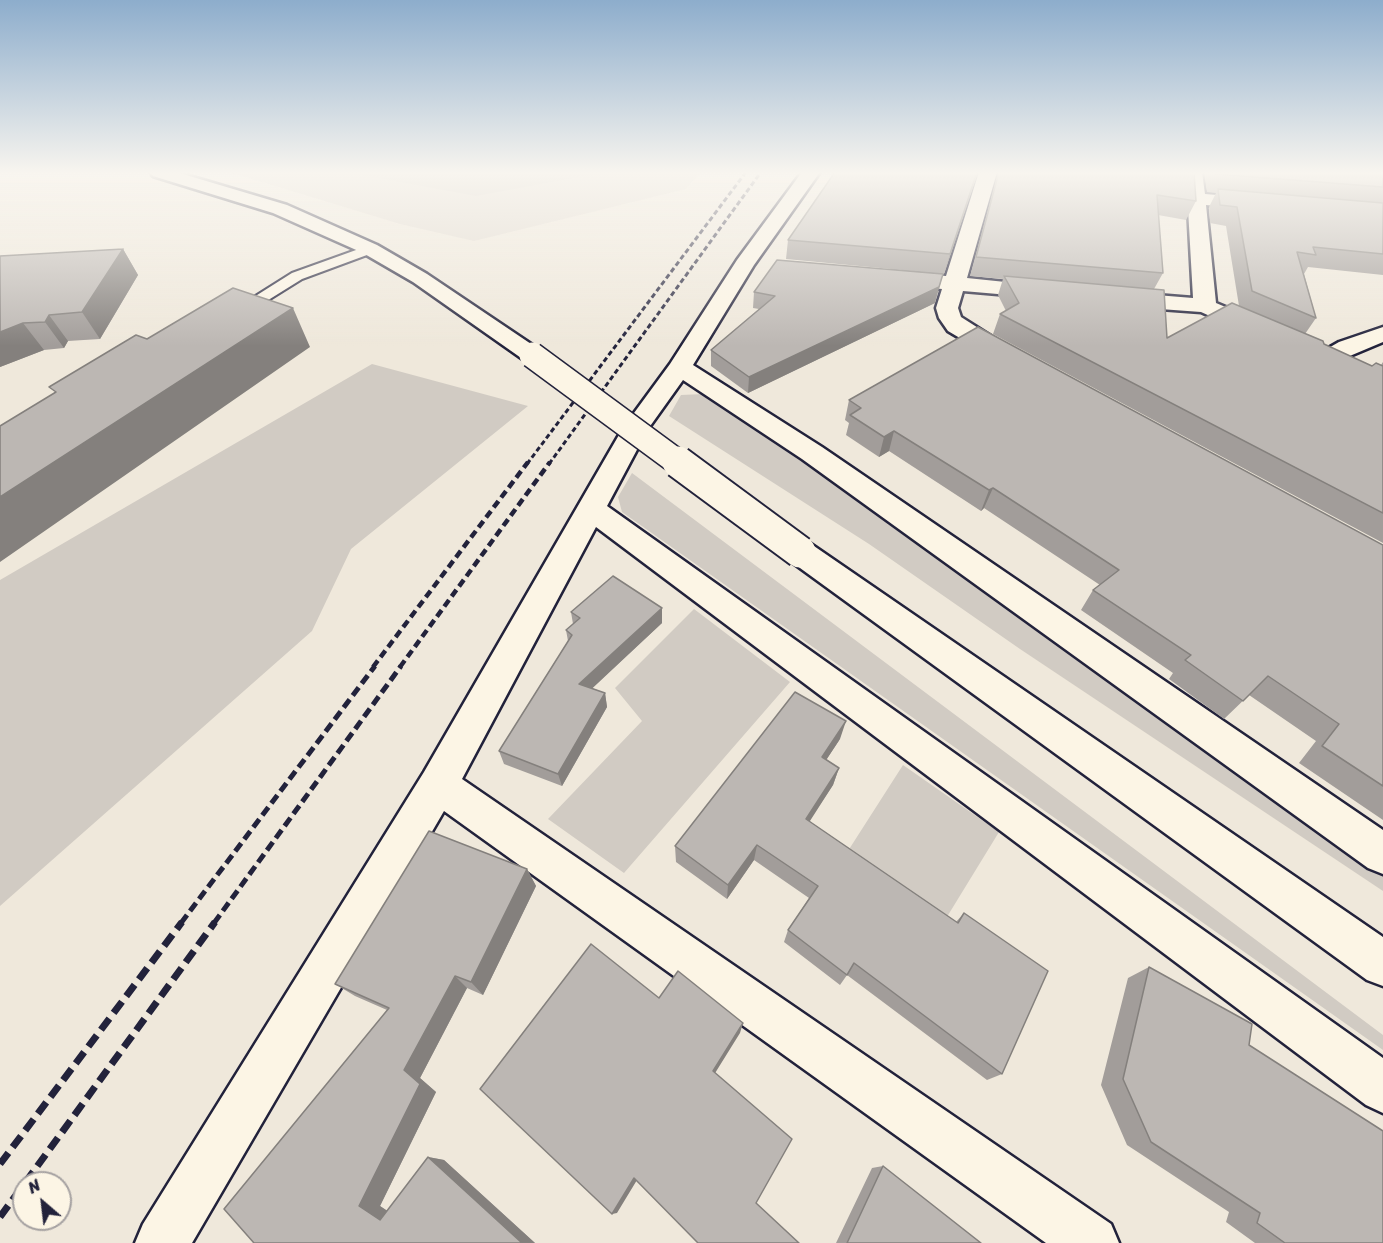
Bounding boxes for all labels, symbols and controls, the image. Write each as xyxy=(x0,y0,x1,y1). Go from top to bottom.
north arrow xyxy=(12,1171,72,1231)
text: N xyxy=(23,1171,46,1202)

